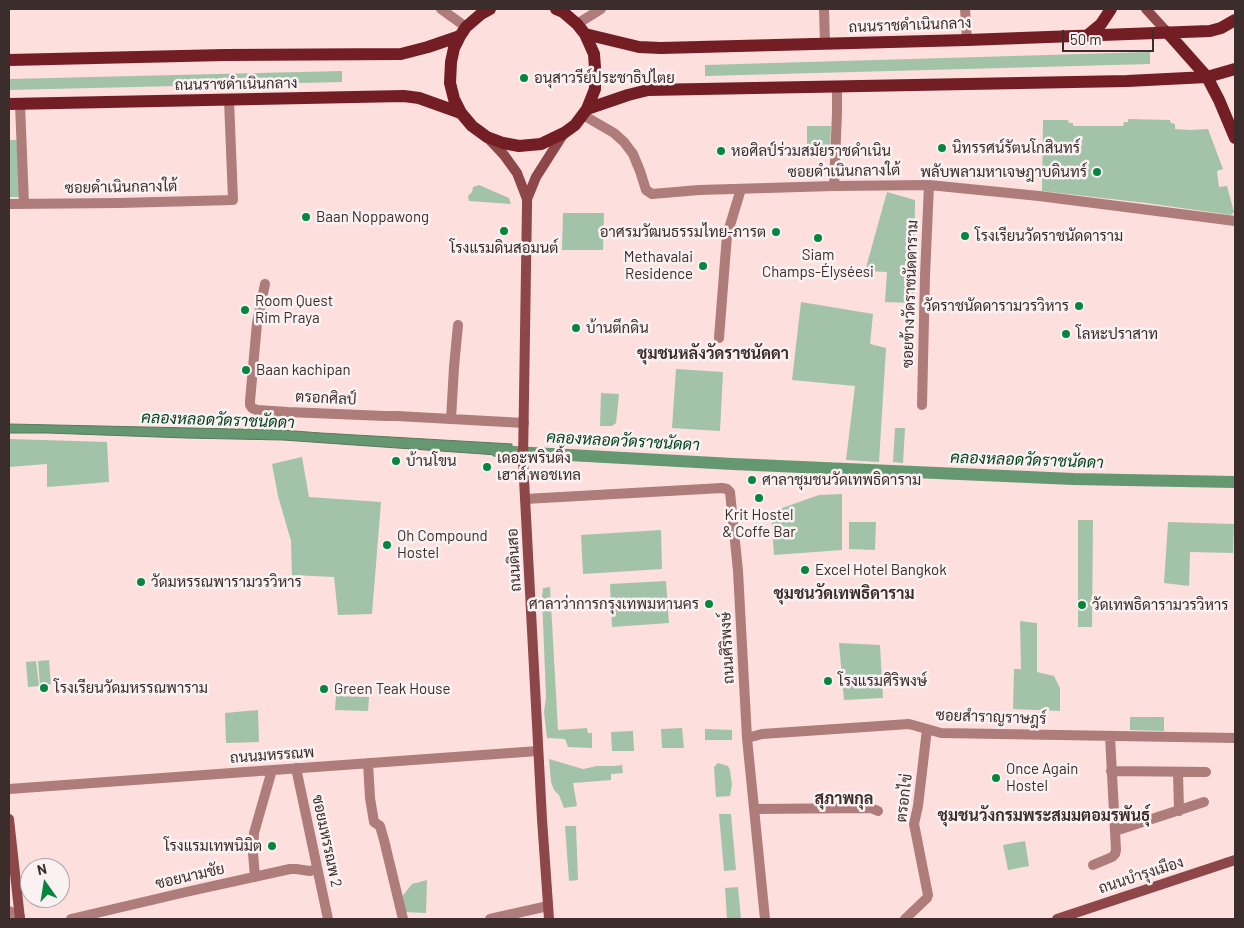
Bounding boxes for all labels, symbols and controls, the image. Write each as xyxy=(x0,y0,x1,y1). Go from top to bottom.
street label: ถนนราชดำเนินกลาง xyxy=(848,14,972,36)
scale bar xyxy=(1064,20,1156,52)
text: 50 m xyxy=(1070,30,1102,48)
place label: อนุสาวรีย์ประชาธิปไตย xyxy=(534,69,675,87)
marker: อนุสาวรีย์ประชาธิปไตย xyxy=(518,72,530,84)
street label: ถนนราชดำเนินกลาง xyxy=(174,74,298,94)
place label: นิทรรศน์รัตนโกสินทร์ xyxy=(952,139,1080,157)
place label: หอศิลป์ร่วมสมัยราชดำเนิน xyxy=(731,142,891,160)
marker: นิทรรศน์รัตนโกสินทร์ xyxy=(936,142,948,154)
marker: หอศิลป์ร่วมสมัยราชดำเนิน xyxy=(715,145,727,157)
street label: ซอยดำเนินกลางใต้ xyxy=(787,161,901,181)
place label: พลับพลามหาเจษฎาบดินทร์ xyxy=(920,163,1087,181)
marker: พลับพลามหาเจษฎาบดินทร์ xyxy=(1091,166,1103,178)
street label: ซอยดำเนินกลางใต้ xyxy=(64,177,178,197)
place label: Baan Noppawong xyxy=(316,208,429,226)
marker: Baan Noppawong xyxy=(300,211,312,223)
street label: ซอยข้างวัดราชนัดดาราม xyxy=(898,220,922,368)
place label: อาศรมวัฒนธรรมไทย-ภารต xyxy=(600,223,766,241)
marker: โรงแรมดินสอมนต์ xyxy=(498,225,510,237)
marker: อาศรมวัฒนธรรมไทย-ภารต xyxy=(770,226,782,238)
place label: โรงเรียนวัดราชนัดดาราม xyxy=(975,227,1123,245)
marker: โรงเรียนวัดราชนัดดาราม xyxy=(959,230,971,242)
marker: Siam Champs-Élyséesi xyxy=(812,232,824,244)
place label: โรงแรมดินสอมนต์ xyxy=(450,239,558,257)
place label: Siam Champs-Élyséesi xyxy=(762,246,874,281)
place label: Methavalai Residence xyxy=(624,248,693,283)
marker: Methavalai Residence xyxy=(697,260,709,272)
place label: Room Quest Rim Praya xyxy=(255,292,333,327)
place label: วัดราชนัดดารามวรวิหาร xyxy=(924,297,1069,315)
marker: วัดราชนัดดารามวรวิหาร xyxy=(1073,300,1085,312)
marker: Room Quest Rim Praya xyxy=(239,304,251,316)
place label: บ้านตึกดิน xyxy=(586,319,649,337)
marker: บ้านตึกดิน xyxy=(570,322,582,334)
place label: โลหะปราสาท xyxy=(1076,325,1158,343)
marker: โลหะปราสาท xyxy=(1060,328,1072,340)
district label: ชุมชนหลังวัดราชนัดดา xyxy=(637,344,789,364)
place label: Baan kachipan xyxy=(256,361,351,379)
marker: Baan kachipan xyxy=(240,364,252,376)
street label: ตรอกศิลป์ xyxy=(295,387,357,409)
water label: คลองหลอดวัดราชนัดดา xyxy=(141,408,295,432)
water label: คลองหลอดวัดราชนัดดา xyxy=(546,427,700,455)
water label: คลองหลอดวัดราชนัดดา xyxy=(950,448,1104,472)
place label: เดอะพรินติ้ง เฮาส์ พอชเทล xyxy=(497,449,581,484)
place label: บ้านโขน xyxy=(406,452,457,470)
marker: บ้านโขน xyxy=(390,455,402,467)
marker: เดอะพรินติ้ง เฮาส์ พอชเทล xyxy=(481,461,493,473)
place label: ศาลาชุมชนวัดเทพธิดาราม xyxy=(762,471,921,489)
marker: ศาลาชุมชนวัดเทพธิดาราม xyxy=(746,474,758,486)
marker: Krit Hostel & Coffe Bar xyxy=(753,492,765,504)
place label: Krit Hostel & Coffe Bar xyxy=(722,506,796,541)
place label: Oh Compound Hostel xyxy=(397,527,488,562)
street label: ถนนดินสอ xyxy=(503,528,525,592)
marker: Oh Compound Hostel xyxy=(381,539,393,551)
place label: Excel Hotel Bangkok xyxy=(815,561,947,579)
marker: Excel Hotel Bangkok xyxy=(799,564,811,576)
place label: วัดมหรรณพารามวรวิหาร xyxy=(151,573,302,591)
marker: วัดมหรรณพารามวรวิหาร xyxy=(135,576,147,588)
district label: ชุมชนวัดเทพธิดาราม xyxy=(773,584,915,604)
place label: ศาลาว่าการกรุงเทพมหานคร xyxy=(529,595,699,613)
place label: วัดเทพธิดารามวรวิหาร xyxy=(1092,596,1229,614)
marker: ศาลาว่าการกรุงเทพมหานคร xyxy=(703,598,715,610)
marker: วัดเทพธิดารามวรวิหาร xyxy=(1076,599,1088,611)
street label: ถนนศิริพงษ์ xyxy=(716,612,738,684)
place label: โรงแรมศิริพงษ์ xyxy=(838,672,927,690)
marker: โรงแรมศิริพงษ์ xyxy=(822,675,834,687)
place label: โรงเรียนวัดมหรรณพาราม xyxy=(54,679,208,697)
place label: Green Teak House xyxy=(334,680,450,698)
marker: โรงเรียนวัดมหรรณพาราม xyxy=(38,682,50,694)
marker: Green Teak House xyxy=(318,683,330,695)
street label: ซอยสำราญราษฎร์ xyxy=(935,706,1047,728)
street label: ถนนมหรรณพ xyxy=(229,743,315,767)
place label: Once Again Hostel xyxy=(1006,760,1078,795)
marker: Once Again Hostel xyxy=(990,772,1002,784)
street label: ตรอกไข่ xyxy=(892,773,916,823)
district label: สุภาพกุล xyxy=(815,789,873,809)
street label: ซอยมหรรณพ 2 xyxy=(308,793,346,889)
district label: ชุมชนวังกรมพระสมมตอมรพันธุ์ xyxy=(938,806,1150,826)
place label: โรงแรมเทพนิมิต xyxy=(164,837,262,855)
marker: โรงแรมเทพนิมิต xyxy=(266,840,278,852)
street label: ถนนบำรุงเมือง xyxy=(1096,853,1186,897)
north arrow xyxy=(20,858,70,908)
street label: ซอยนามชัย xyxy=(154,859,226,893)
text: N xyxy=(35,860,48,878)

